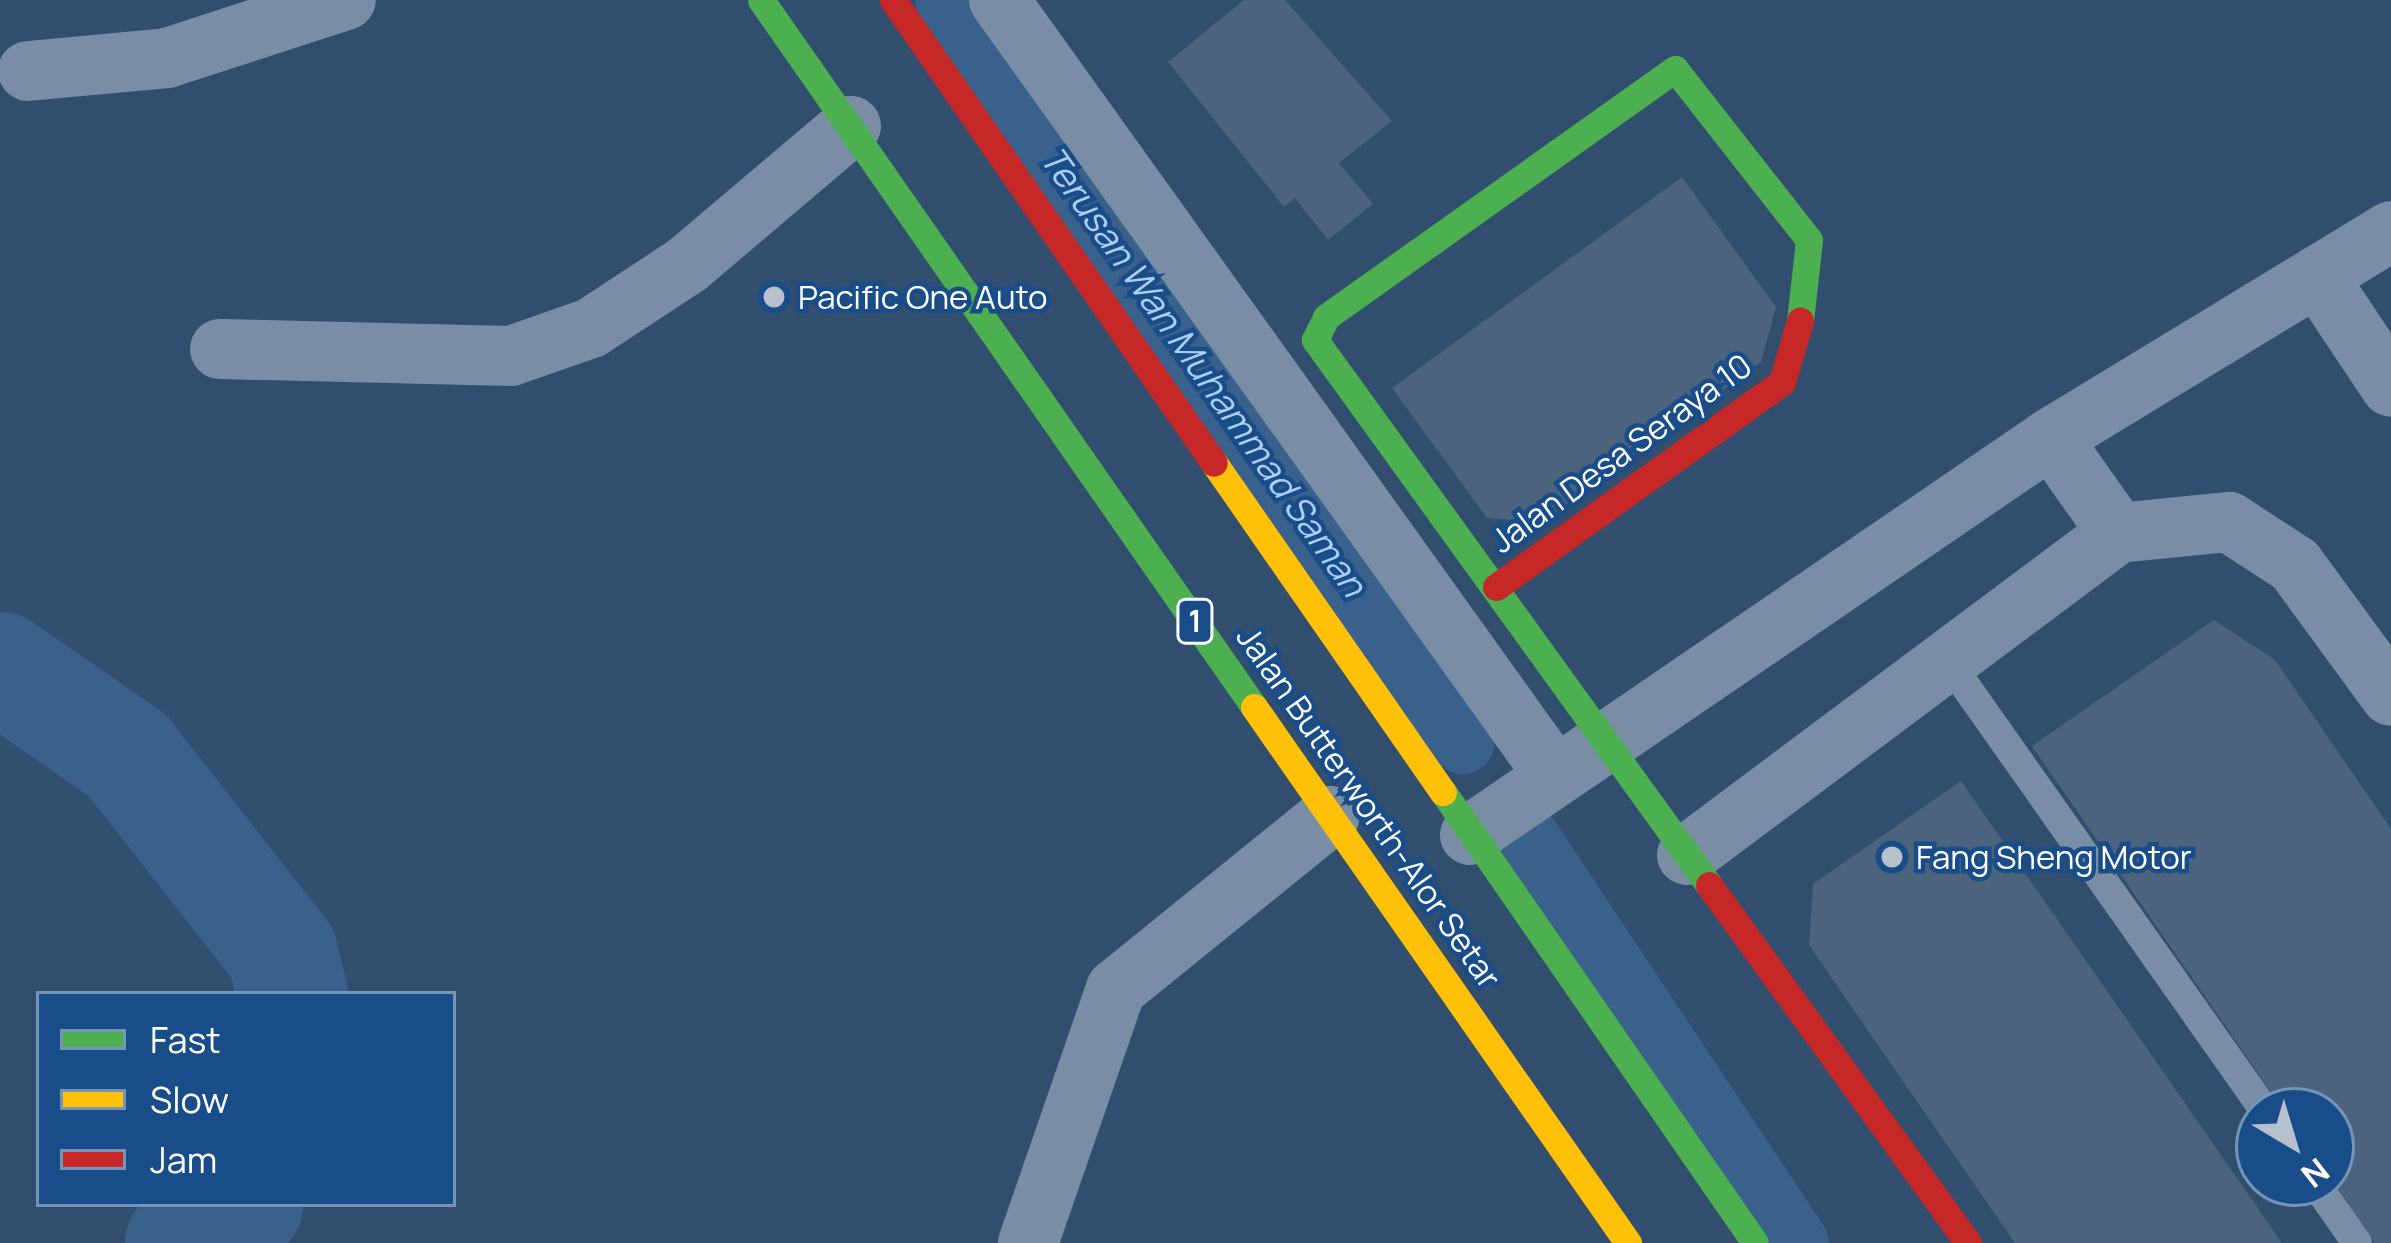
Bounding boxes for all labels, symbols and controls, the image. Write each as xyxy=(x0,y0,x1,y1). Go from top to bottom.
water label: Terusan Wan Muhammad Saman xyxy=(1032,138,1376,604)
place label: Pacific One Auto xyxy=(798,277,1048,317)
marker: Pacific One Auto xyxy=(761,284,787,310)
street label: Jalan Desa Seraya 10 xyxy=(1483,345,1759,561)
road number: 1 xyxy=(1174,597,1216,645)
street label: Jalan Butterworth-Alor Setar xyxy=(1229,618,1509,996)
place label: Fang Sheng Motor xyxy=(1916,837,2192,877)
marker: Fang Sheng Motor xyxy=(1879,844,1905,870)
legend xyxy=(36,991,456,1207)
text: Fast xyxy=(150,1015,221,1064)
text: Slow xyxy=(150,1075,229,1124)
north arrow xyxy=(2235,1087,2355,1207)
text: Jam xyxy=(150,1135,217,1184)
text: N xyxy=(2292,1148,2339,1198)

